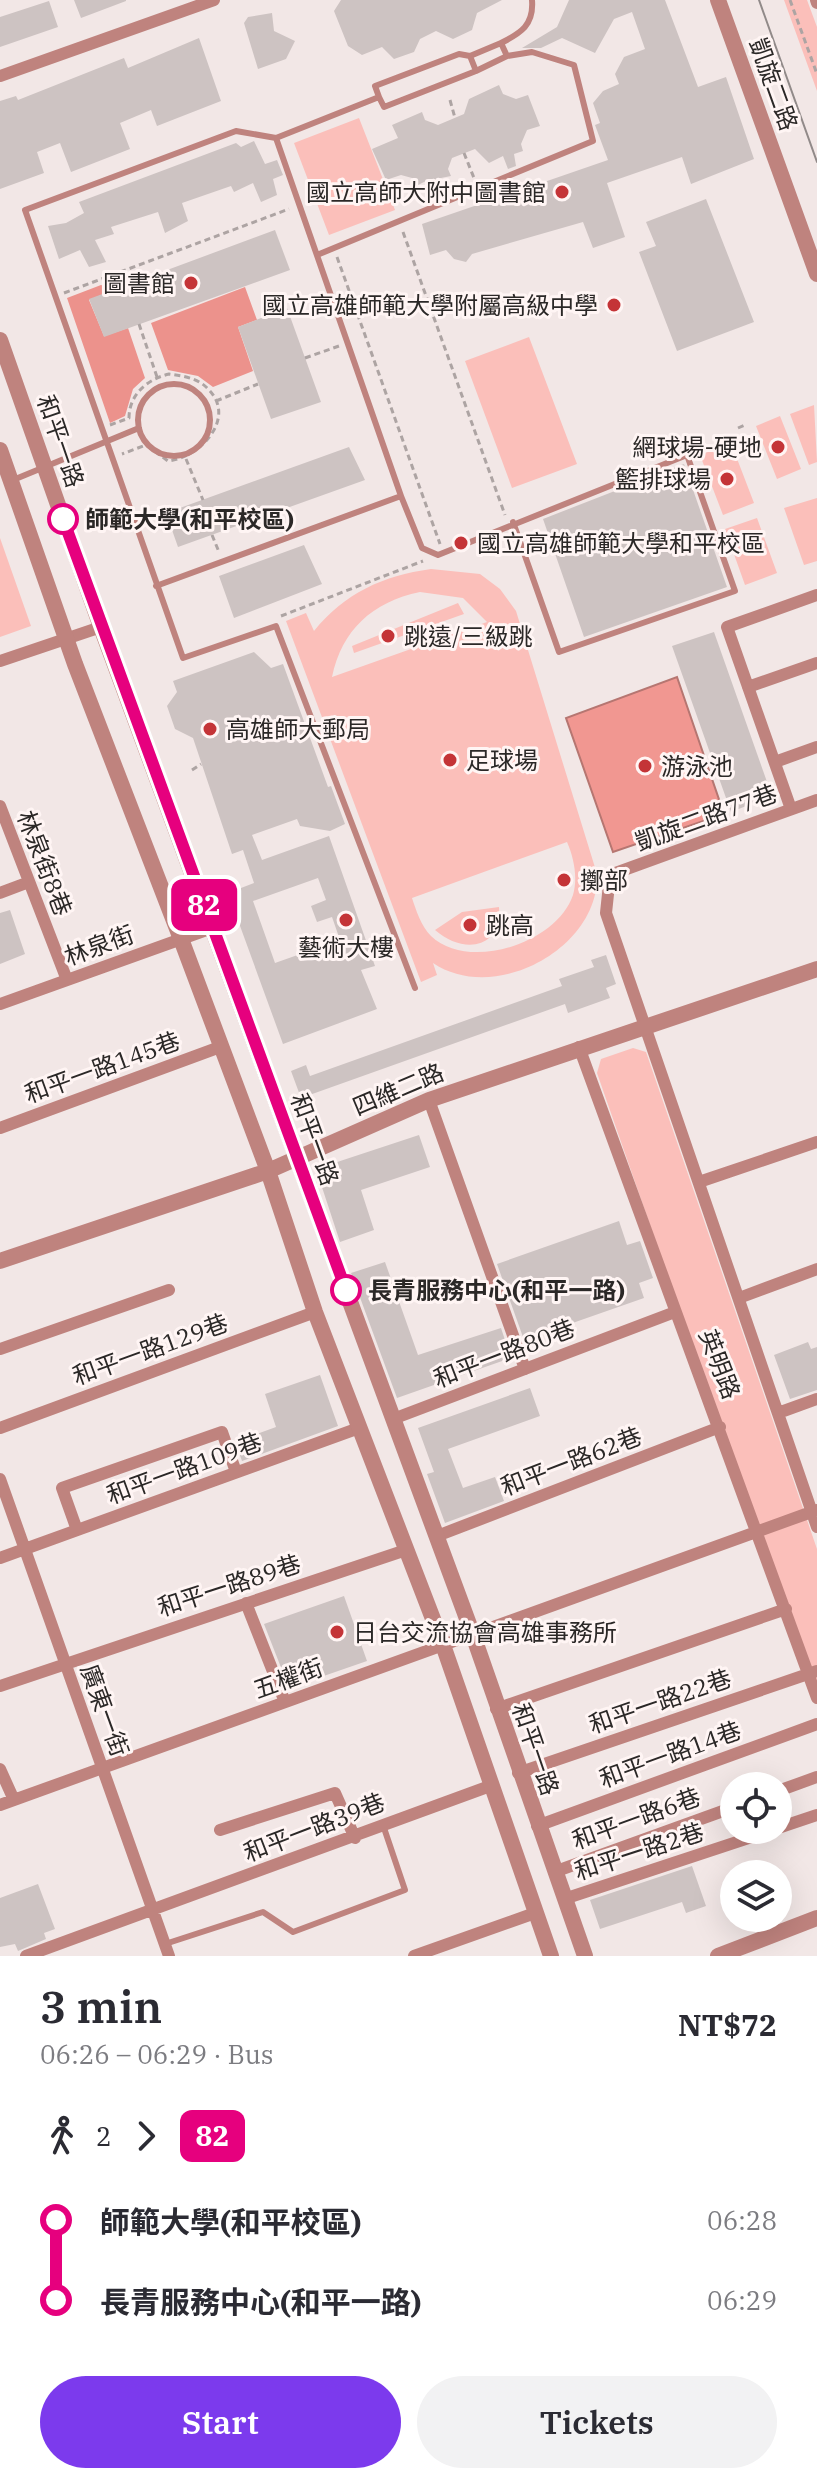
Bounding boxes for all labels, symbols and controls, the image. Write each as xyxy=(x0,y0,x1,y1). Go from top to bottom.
street label: 凱旋二路 xyxy=(743,33,805,135)
place label: 國立高師大附中圖書館 xyxy=(306,176,546,208)
marker: 國立高師大附中圖書館 xyxy=(553,183,571,201)
place label: 圖書館 xyxy=(103,267,175,299)
marker: 圖書館 xyxy=(182,274,200,292)
place label: 國立高雄師範大學附屬高級中學 xyxy=(262,289,598,321)
marker: 國立高雄師範大學附屬高級中學 xyxy=(605,296,623,314)
street label: 和平一路 xyxy=(30,390,92,492)
place label: 網球場-硬地 xyxy=(633,431,762,463)
marker: 網球場-硬地 xyxy=(769,438,787,456)
place label: 籃排球場 xyxy=(615,463,711,495)
marker: 籃排球場 xyxy=(718,470,736,488)
place label: 師範大學(和平校區) xyxy=(85,503,294,535)
marker: 師範大學(和平校區) xyxy=(48,504,78,534)
place label: 國立高雄師範大學和平校區 xyxy=(477,527,765,559)
marker: 國立高雄師範大學和平校區 xyxy=(452,534,470,552)
place label: 跳遠/三級跳 xyxy=(404,620,533,652)
marker: 跳遠/三級跳 xyxy=(379,627,397,645)
place label: 高雄師大郵局 xyxy=(226,713,370,745)
marker: 高雄師大郵局 xyxy=(201,720,219,738)
place label: 足球場 xyxy=(466,744,538,776)
place label: 游泳池 xyxy=(661,750,733,782)
marker: 足球場 xyxy=(441,751,459,769)
marker: 游泳池 xyxy=(636,757,654,775)
street label: 凱旋二路77巷 xyxy=(631,777,781,857)
street label: 林泉街8巷 xyxy=(10,806,80,920)
place label: 擲部 xyxy=(580,864,628,896)
marker: 擲部 xyxy=(555,871,573,889)
line badge: 82 xyxy=(168,879,240,931)
text: 82 xyxy=(187,886,221,923)
place label: 跳高 xyxy=(486,909,534,941)
marker: 藝術大樓 xyxy=(337,911,355,929)
marker: 跳高 xyxy=(461,916,479,934)
street label: 林泉街 xyxy=(60,918,138,972)
place label: 藝術大樓 xyxy=(298,931,394,963)
street label: 和平一路145巷 xyxy=(20,1024,184,1110)
street label: 四維二路 xyxy=(348,1056,448,1122)
street label: 和平一路 xyxy=(284,1088,346,1190)
place label: 長青服務中心(和平一路) xyxy=(368,1274,625,1306)
marker: 長青服務中心(和平一路) xyxy=(331,1275,361,1305)
street label: 和平一路129巷 xyxy=(68,1306,232,1392)
street label: 和平一路80巷 xyxy=(429,1311,579,1395)
street label: 英明路 xyxy=(692,1325,748,1403)
street label: 和平一路62巷 xyxy=(496,1419,646,1503)
street label: 和平一路109巷 xyxy=(102,1425,266,1511)
street label: 和平一路89巷 xyxy=(153,1547,305,1623)
place label: 日台交流協會高雄事務所 xyxy=(353,1616,617,1648)
marker: 日台交流協會高雄事務所 xyxy=(328,1623,346,1641)
street label: 五權街 xyxy=(249,1651,327,1705)
street label: 廣東一街 xyxy=(74,1659,136,1761)
street label: 和平一路22巷 xyxy=(584,1662,736,1740)
street label: 和平一路 xyxy=(505,1698,567,1800)
street label: 和平一路14巷 xyxy=(595,1714,745,1794)
map controls xyxy=(720,1772,792,1932)
button: locate xyxy=(720,1772,792,1844)
street label: 和平一路6巷 xyxy=(567,1780,705,1856)
street label: 和平一路39巷 xyxy=(239,1785,389,1869)
street label: 和平一路2巷 xyxy=(570,1815,708,1887)
button: layers xyxy=(720,1860,792,1932)
text: 3 min xyxy=(40,1978,162,2035)
text: NT$72 xyxy=(678,2005,777,2044)
text: 06:26 – 06:29 · Bus xyxy=(40,2037,274,2071)
icon: walk xyxy=(40,2114,84,2158)
icon: forward xyxy=(124,2114,168,2158)
text: 82 xyxy=(196,2117,229,2154)
text: 2 xyxy=(96,2119,112,2153)
text: 師範大學(和平校區) xyxy=(100,2202,361,2241)
text: 06:28 xyxy=(707,2203,777,2237)
text: 長青服務中心(和平一路) xyxy=(100,2282,421,2321)
text: 06:29 xyxy=(707,2283,777,2317)
button: Start xyxy=(40,2376,401,2468)
button: Tickets xyxy=(417,2376,777,2468)

